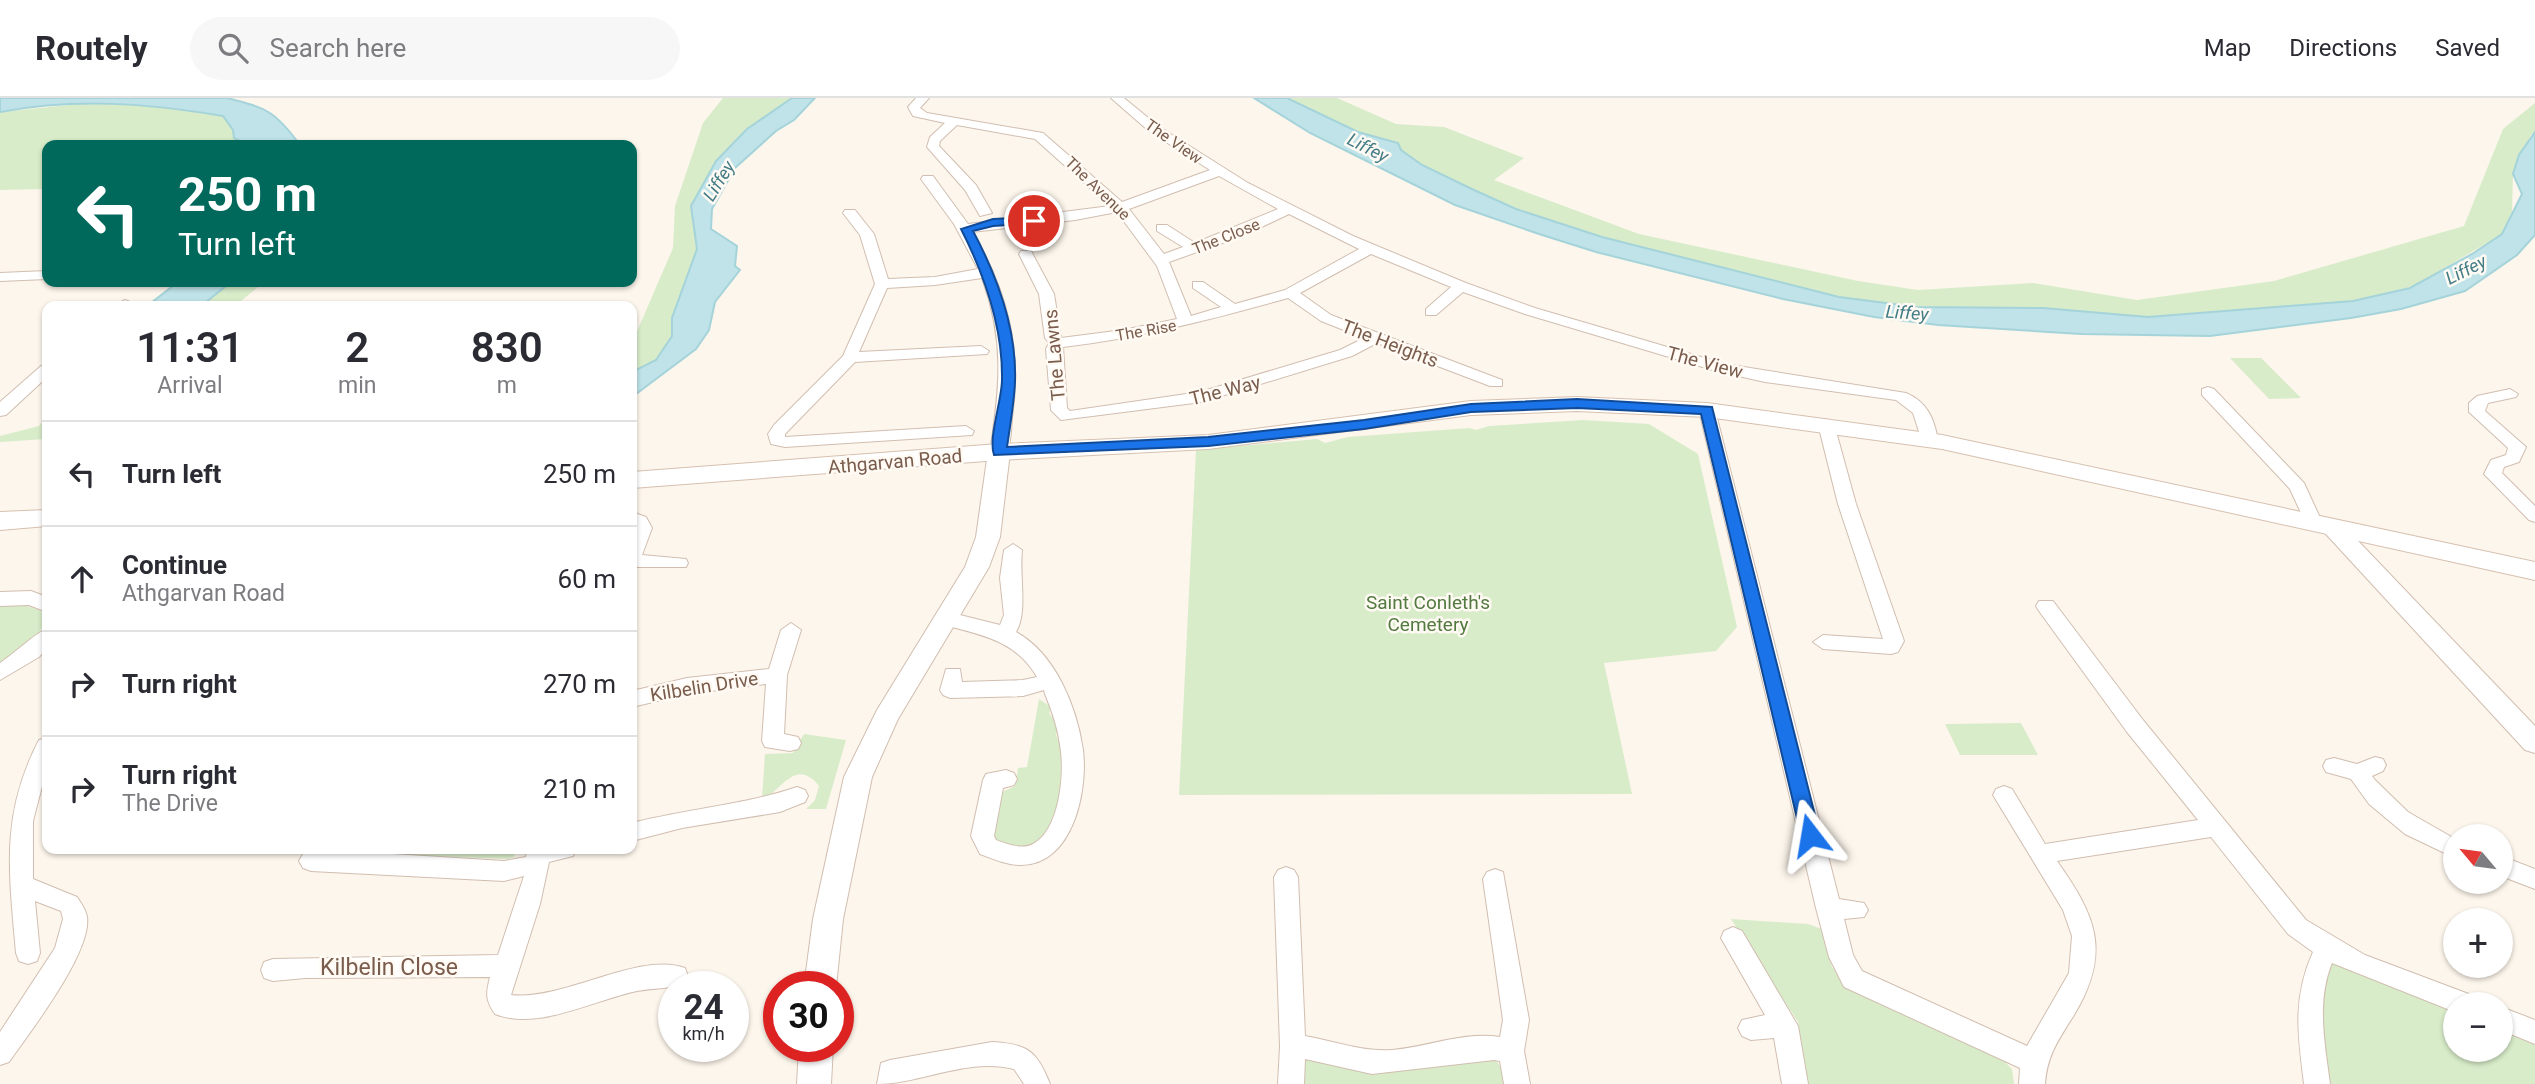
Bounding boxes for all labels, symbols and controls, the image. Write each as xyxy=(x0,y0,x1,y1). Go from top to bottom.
search box xyxy=(190,17,680,80)
text: Routely xyxy=(35,29,148,68)
icon: search xyxy=(214,29,252,67)
text: Search here xyxy=(270,33,406,63)
text: Map xyxy=(2204,34,2251,62)
text: Directions xyxy=(2289,34,2397,62)
text: Saved xyxy=(2435,34,2500,62)
street label: The View xyxy=(1141,115,1206,168)
water label: Liffey xyxy=(1344,128,1393,167)
street label: The Avenue xyxy=(1061,153,1134,224)
water label: Liffey xyxy=(698,156,739,205)
text: 250 m xyxy=(178,166,317,223)
icon: left xyxy=(63,168,154,259)
pin xyxy=(1004,191,1064,251)
icon: arrive xyxy=(1015,202,1053,240)
street label: The Close xyxy=(1190,214,1263,259)
text: Turn left xyxy=(178,225,296,263)
water label: Liffey xyxy=(2442,250,2490,289)
water label: Liffey xyxy=(1885,301,1930,325)
street label: The Lawns xyxy=(1039,308,1070,402)
street label: The Heights xyxy=(1338,314,1442,372)
street label: The Rise xyxy=(1114,316,1178,345)
text: 11:31 xyxy=(136,323,244,372)
text: 2 xyxy=(345,323,369,372)
text: 830 xyxy=(471,323,543,372)
street label: The View xyxy=(1664,341,1745,384)
street label: The Way xyxy=(1187,371,1263,410)
text: Arrival xyxy=(157,372,223,399)
text: min xyxy=(338,372,376,399)
text: m xyxy=(497,372,517,399)
street label: Athgarvan Road xyxy=(827,444,963,479)
icon: left xyxy=(63,455,101,493)
text: Turn left xyxy=(122,459,221,489)
text: 250 m xyxy=(543,459,616,489)
text: Continue xyxy=(122,550,227,580)
icon: ahead xyxy=(63,560,101,598)
text: 60 m xyxy=(558,564,616,594)
text: Athgarvan Road xyxy=(122,580,285,607)
park label: Saint Conleth's Cemetery xyxy=(1366,591,1490,636)
icon: right xyxy=(63,665,101,703)
street label: Kilbelin Drive xyxy=(648,667,760,706)
text: Turn right xyxy=(122,669,237,699)
text: 270 m xyxy=(543,669,616,699)
text: Turn right xyxy=(122,760,237,790)
icon: right xyxy=(63,770,101,808)
text: 210 m xyxy=(543,774,616,804)
text: The Drive xyxy=(122,790,218,817)
position arrow xyxy=(1773,798,1847,872)
north arrow xyxy=(2443,824,2513,894)
map controls xyxy=(2443,824,2513,1062)
button: + xyxy=(2443,908,2513,978)
street label: Kilbelin Close xyxy=(320,954,458,981)
speed limit sign: 30 xyxy=(763,971,854,1062)
text: 24 xyxy=(683,987,724,1028)
button: − xyxy=(2443,992,2513,1062)
text: km/h xyxy=(682,1023,725,1044)

